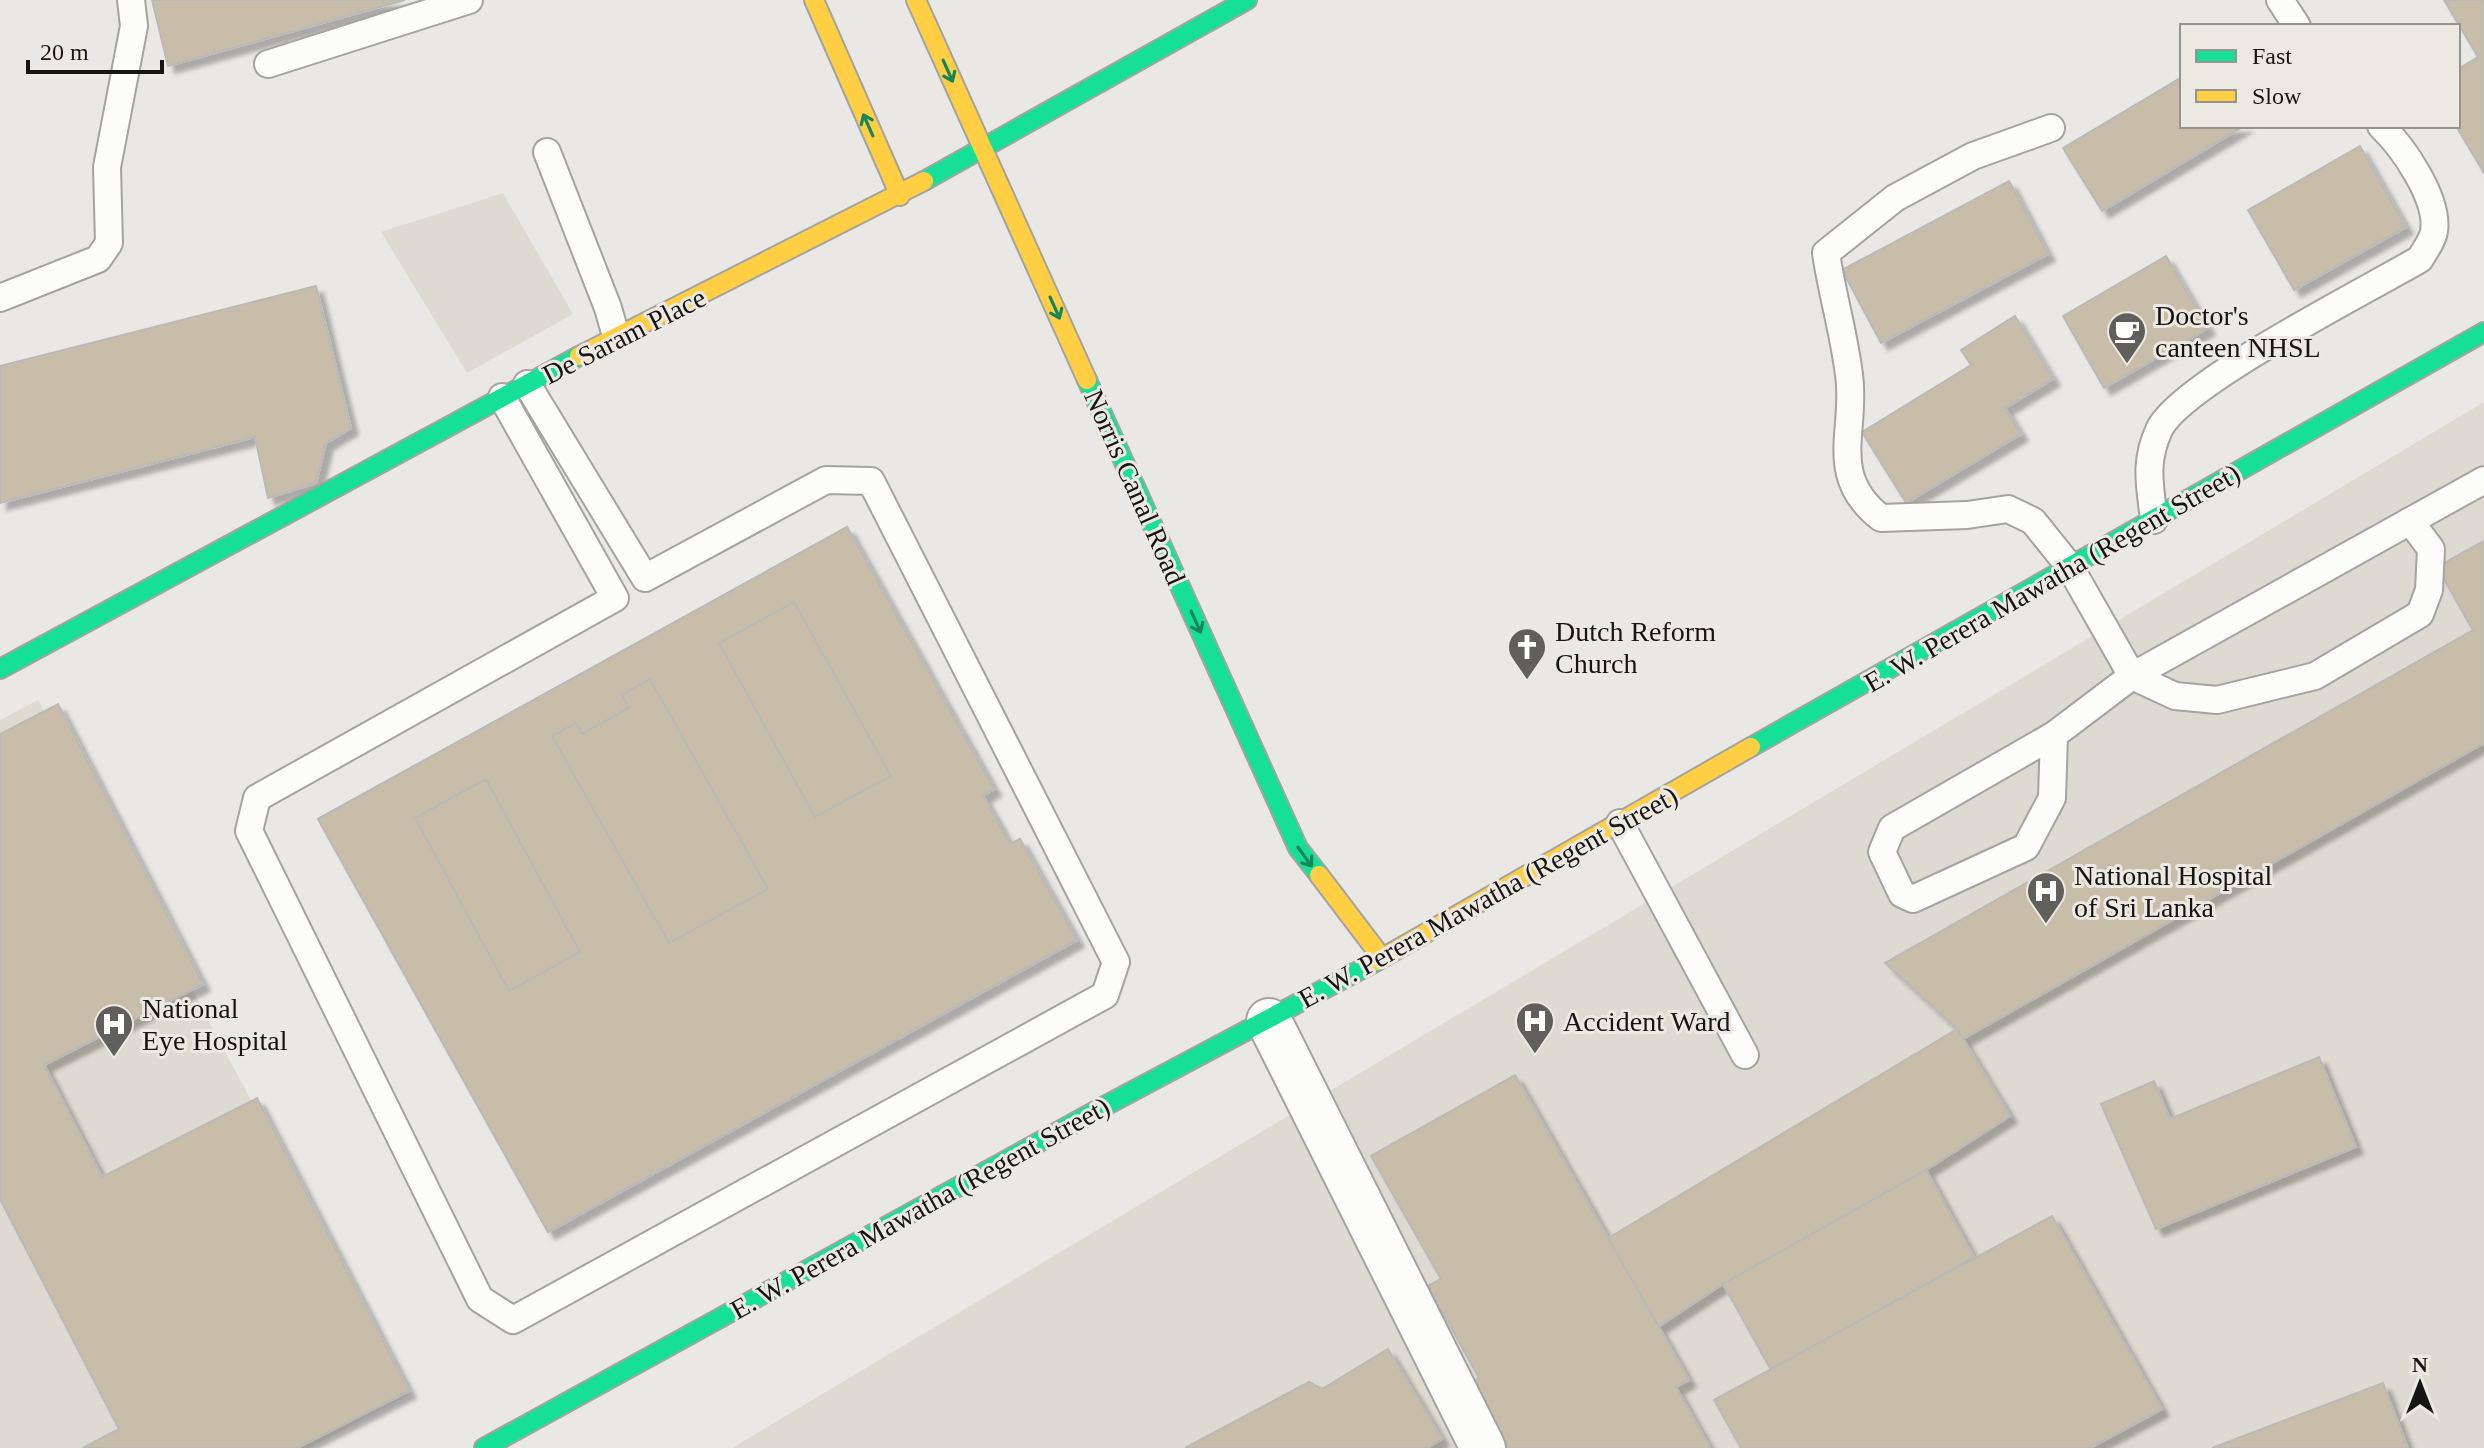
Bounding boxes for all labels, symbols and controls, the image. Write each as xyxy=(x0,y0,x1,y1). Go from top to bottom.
scale bar xyxy=(28,24,162,74)
legend xyxy=(2180,24,2460,128)
text: 20 m xyxy=(40,39,89,65)
text: Fast xyxy=(2252,43,2292,69)
one-way arrow xyxy=(941,59,956,83)
text: Slow xyxy=(2252,83,2302,109)
one-way arrow xyxy=(860,113,875,138)
street label: De Saram Place xyxy=(537,282,711,390)
one-way arrow xyxy=(1048,295,1063,320)
place label: Doctor's canteen NHSL xyxy=(2155,300,2321,363)
cafe icon: Doctor's canteen NHSL xyxy=(2106,310,2148,365)
street label: Norris Canal Road xyxy=(1078,385,1192,589)
street label: E. W. Perera Mawatha (Regent Street) xyxy=(1859,457,2245,699)
one-way arrow xyxy=(1189,610,1204,634)
place label: Dutch Reform Church xyxy=(1555,616,1716,679)
church icon: Dutch Reform Church xyxy=(1506,626,1548,681)
street label: E. W. Perera Mawatha (Regent Street) xyxy=(1293,780,1683,1014)
one-way arrow xyxy=(1297,846,1313,868)
place label: National Hospital of Sri Lanka xyxy=(2074,860,2273,923)
hospital icon: National Hospital of Sri Lanka xyxy=(2025,870,2067,925)
place label: National Eye Hospital xyxy=(142,993,288,1056)
hospital icon: Accident Ward xyxy=(1514,1000,1556,1055)
hospital icon: National Eye Hospital xyxy=(93,1003,135,1058)
place label: Accident Ward xyxy=(1563,1006,1731,1037)
street label: E. W. Perera Mawatha (Regent Street) xyxy=(725,1091,1115,1325)
north arrow xyxy=(2380,1344,2460,1424)
text: N xyxy=(2412,1352,2428,1377)

